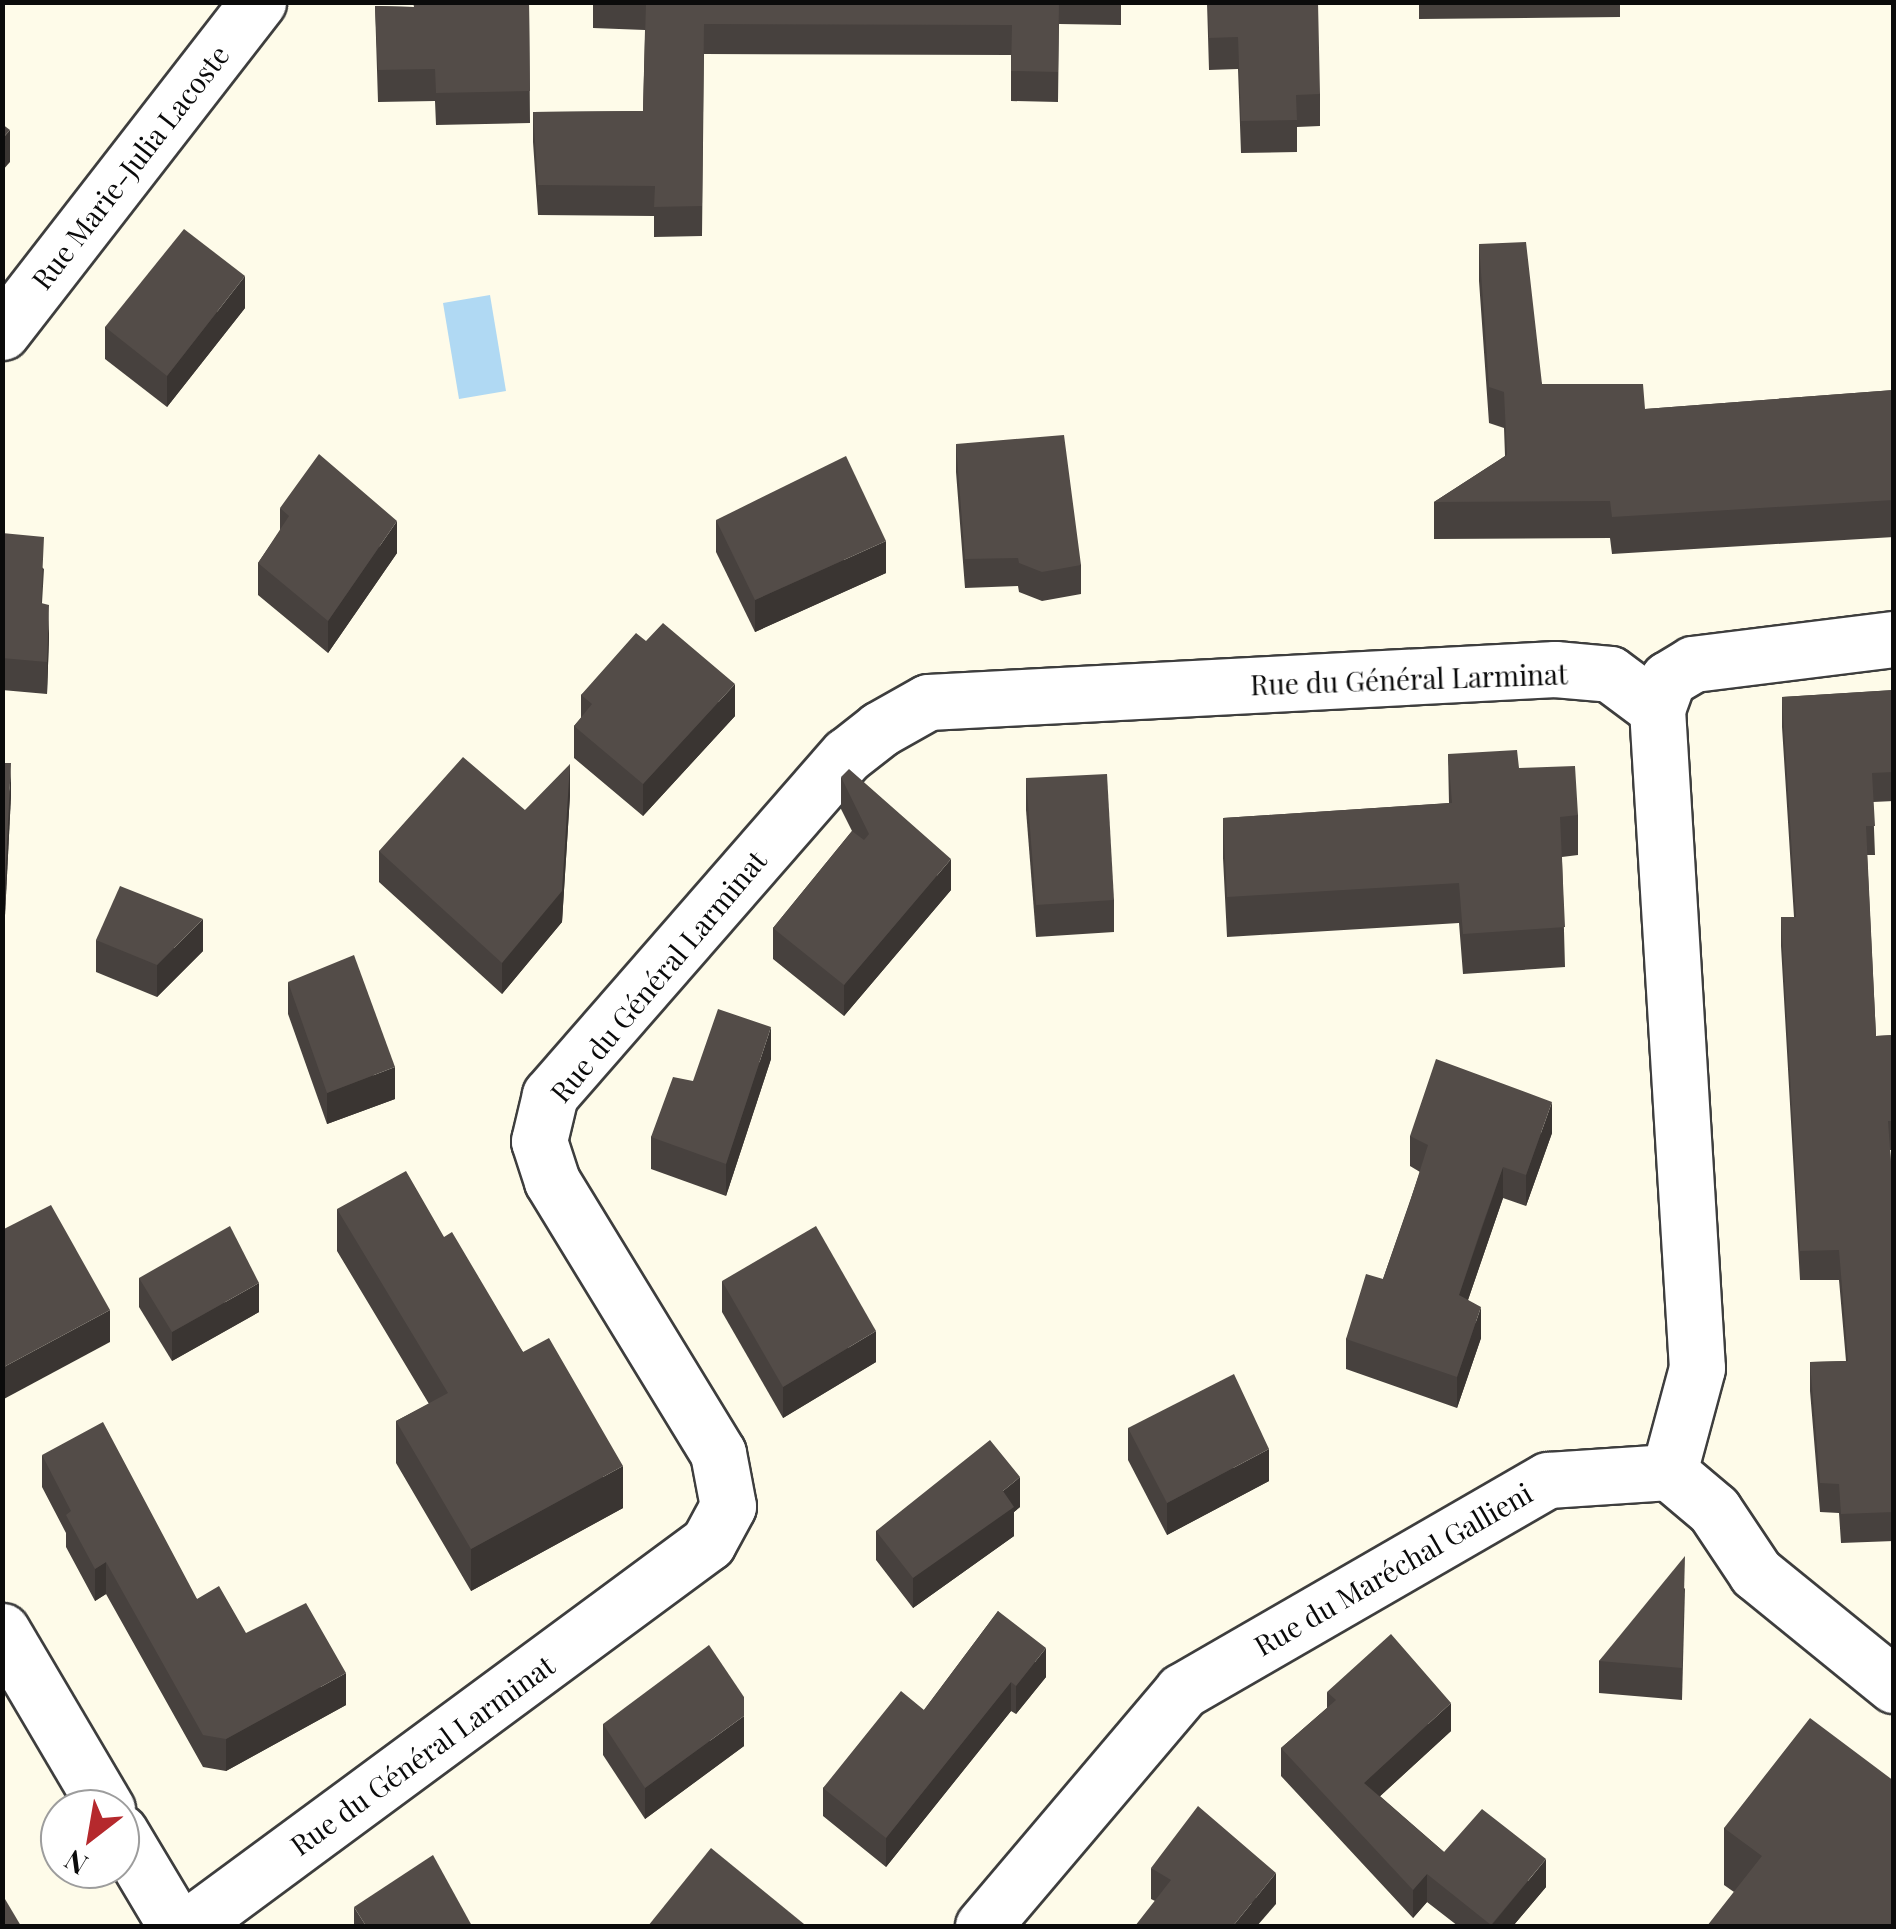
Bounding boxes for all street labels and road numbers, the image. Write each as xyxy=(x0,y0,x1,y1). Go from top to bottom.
street label: Rue Marie-Julia Lacoste xyxy=(24,38,236,296)
street label: Rue du Général Larminat xyxy=(1250,657,1568,701)
street label: Rue du Général Larminat xyxy=(543,844,773,1108)
street label: Rue du Maréchal Gallieni xyxy=(1248,1476,1538,1662)
street label: Rue du Général Larminat xyxy=(284,1648,560,1862)

